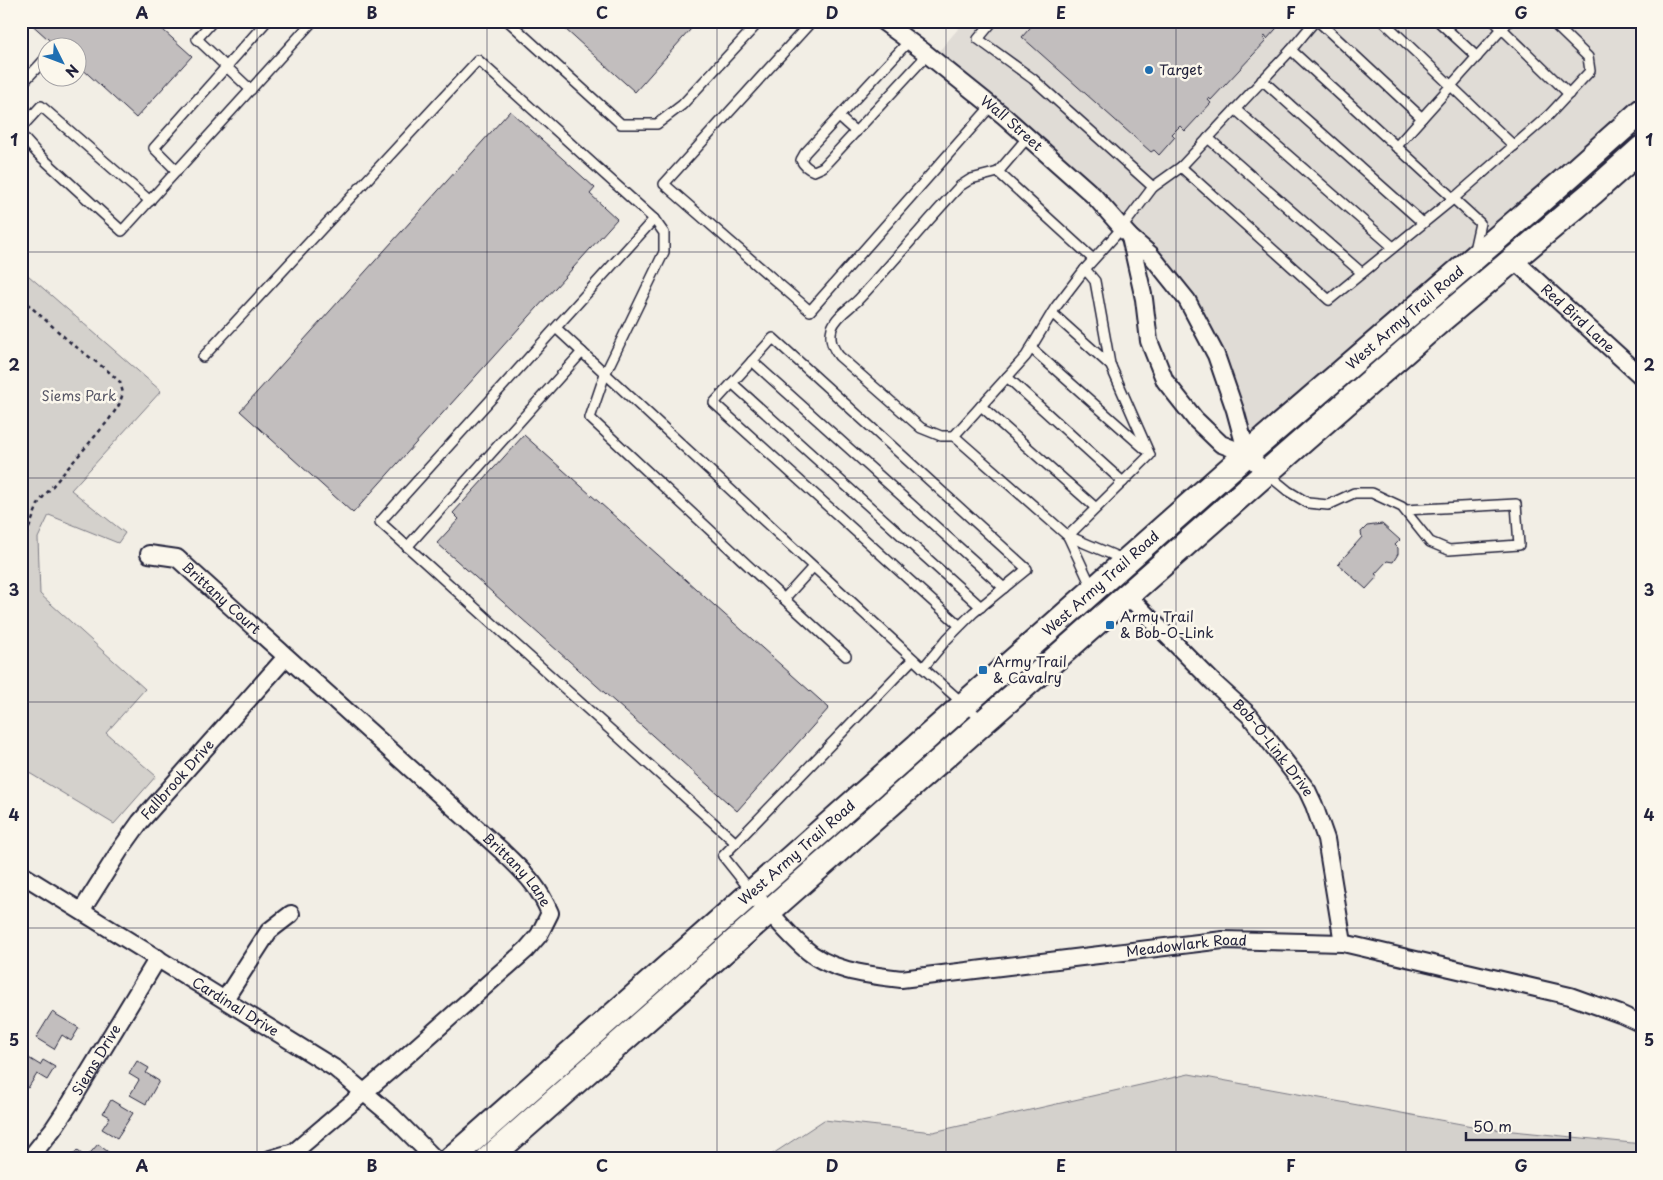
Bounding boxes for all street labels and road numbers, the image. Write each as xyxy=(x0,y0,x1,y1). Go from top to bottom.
street label: Wall Street xyxy=(976,90,1048,156)
street label: West Army Trail Road xyxy=(1341,260,1468,374)
street label: Red Bird Lane xyxy=(1537,279,1620,357)
street label: West Army Trail Road xyxy=(1037,526,1164,641)
street label: Brittany Court xyxy=(178,556,266,639)
street label: Bob-O-Link Drive xyxy=(1228,694,1319,800)
street label: Fallbrook Drive xyxy=(136,734,219,824)
street label: West Army Trail Road xyxy=(733,795,860,910)
street label: Brittany Lane xyxy=(478,827,557,911)
street label: Meadowlark Road xyxy=(1125,929,1247,962)
street label: Cardinal Drive xyxy=(188,971,283,1041)
street label: Siems Drive xyxy=(66,1020,126,1099)

